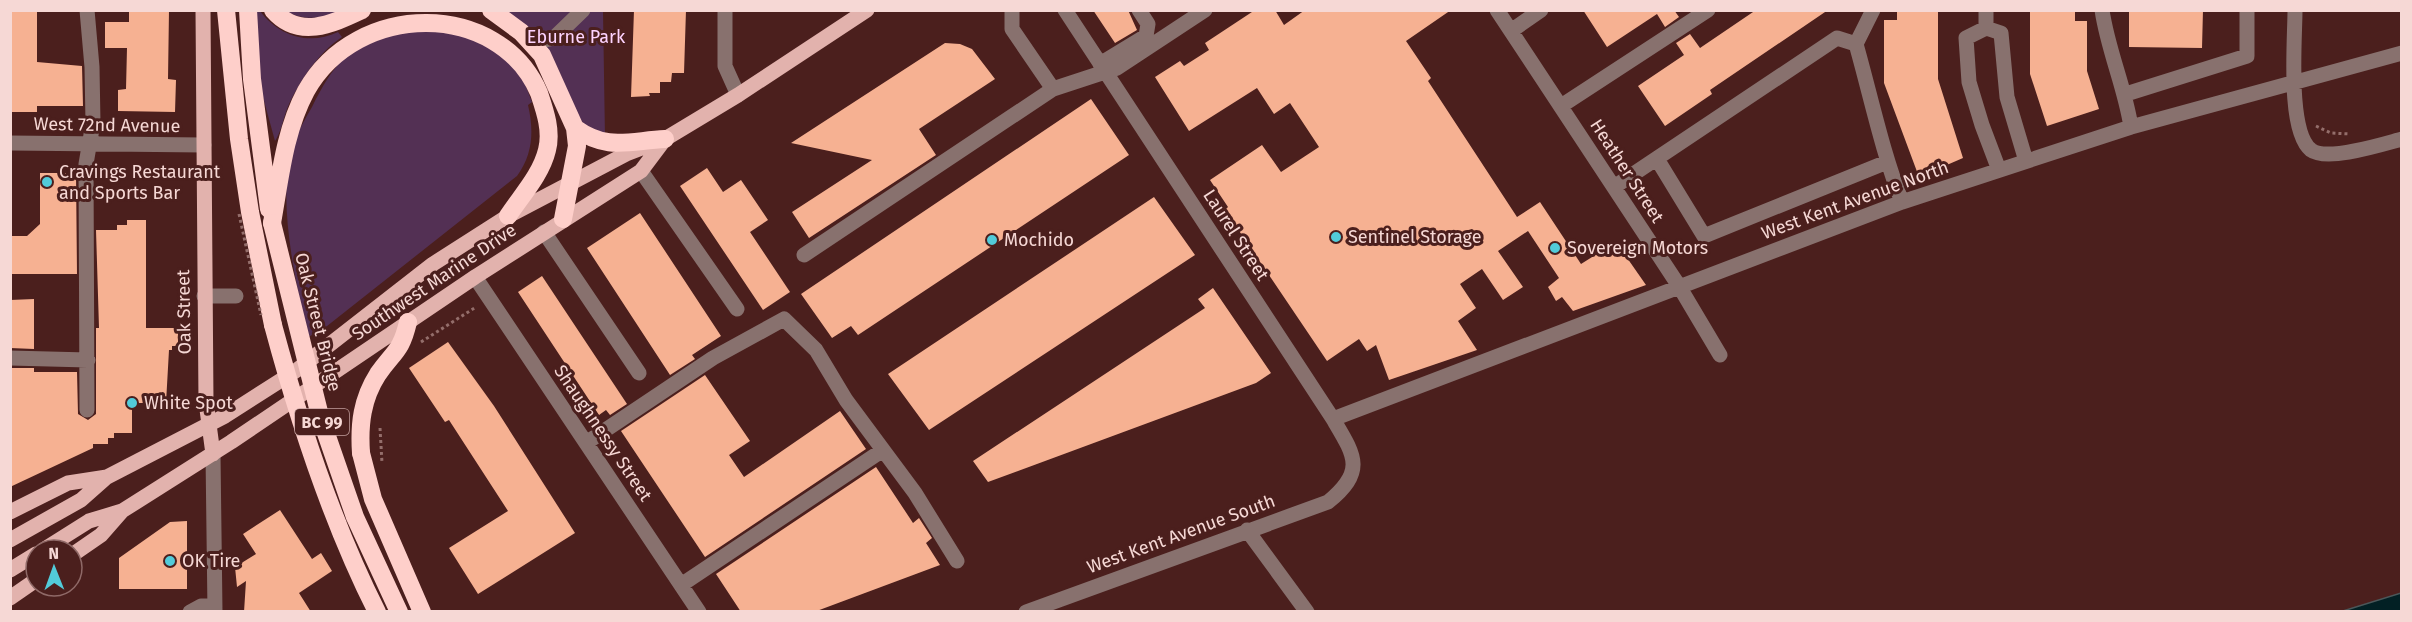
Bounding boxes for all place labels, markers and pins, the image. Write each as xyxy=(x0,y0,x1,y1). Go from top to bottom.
place label: Cravings Restaurant and Sports Bar xyxy=(59,161,221,204)
marker: Cravings Restaurant and Sports Bar xyxy=(40,175,54,189)
place label: Sentinel Storage xyxy=(1348,226,1482,248)
place label: Mochido xyxy=(1004,229,1074,251)
marker: Sentinel Storage xyxy=(1329,230,1343,244)
marker: Mochido xyxy=(985,233,999,247)
place label: Sovereign Motors xyxy=(1567,237,1708,259)
marker: Sovereign Motors xyxy=(1548,241,1562,255)
place label: White Spot xyxy=(144,392,233,414)
marker: White Spot xyxy=(125,396,139,410)
place label: OK Tire xyxy=(182,550,240,572)
marker: OK Tire xyxy=(163,554,177,568)

